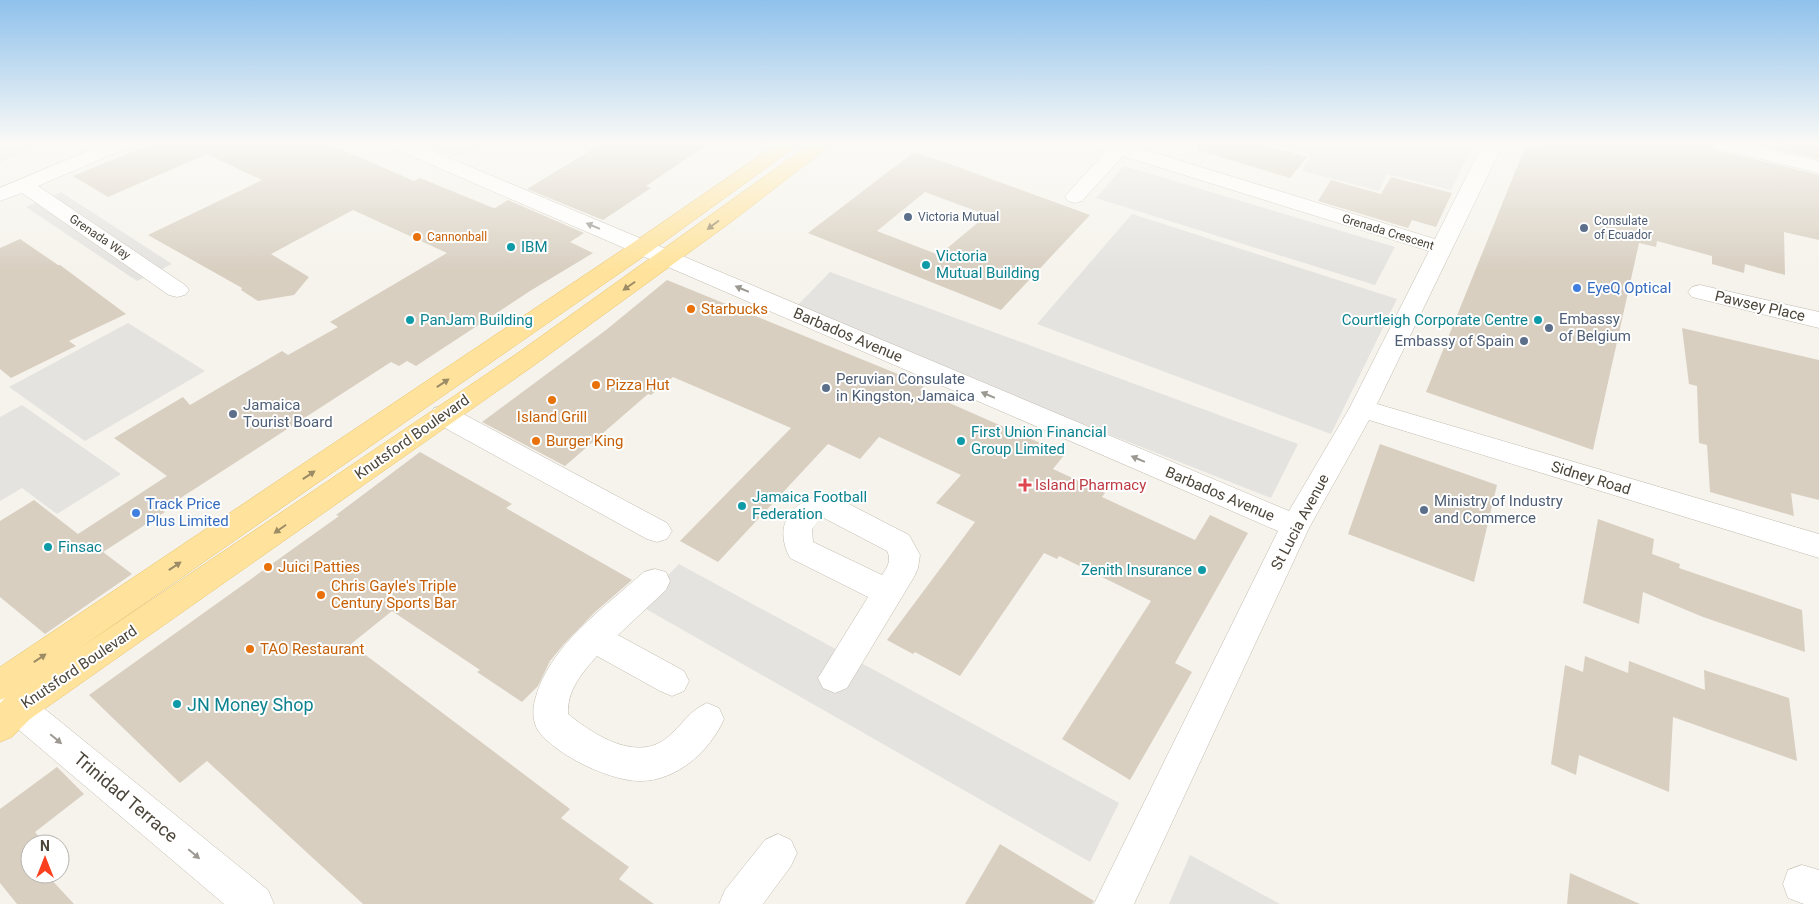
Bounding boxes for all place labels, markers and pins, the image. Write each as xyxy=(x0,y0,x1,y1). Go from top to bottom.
place label: Victoria Mutual xyxy=(918,210,999,224)
marker: Victoria Mutual xyxy=(902,211,914,223)
place label: Consulate of Ecuador xyxy=(1594,214,1652,242)
marker: Consulate of Ecuador xyxy=(1578,222,1590,234)
place label: Cannonball xyxy=(427,230,487,244)
marker: Cannonball xyxy=(411,231,423,243)
place label: IBM xyxy=(521,238,548,256)
marker: IBM xyxy=(505,241,517,253)
place label: Victoria Mutual Building xyxy=(936,247,1040,282)
marker: Victoria Mutual Building xyxy=(920,259,932,271)
place label: EyeQ Optical xyxy=(1587,279,1671,297)
marker: EyeQ Optical xyxy=(1571,282,1583,294)
place label: Starbucks xyxy=(701,300,768,318)
marker: Starbucks xyxy=(685,303,697,315)
place label: Embassy of Belgium xyxy=(1559,310,1631,345)
place label: PanJam Building xyxy=(420,311,533,329)
place label: Courtleigh Corporate Centre xyxy=(1342,311,1528,329)
marker: PanJam Building xyxy=(404,314,416,326)
marker: Courtleigh Corporate Centre xyxy=(1532,314,1544,326)
marker: Embassy of Belgium xyxy=(1543,322,1555,334)
place label: Embassy of Spain xyxy=(1395,332,1514,350)
marker: Embassy of Spain xyxy=(1518,335,1530,347)
place label: Peruvian Consulate in Kingston, Jamaica xyxy=(836,370,975,405)
place label: Pizza Hut xyxy=(606,376,670,394)
marker: Pizza Hut xyxy=(590,379,602,391)
marker: Peruvian Consulate in Kingston, Jamaica xyxy=(820,382,832,394)
marker: Island Grill xyxy=(546,394,558,406)
place label: Jamaica Tourist Board xyxy=(243,396,333,431)
marker: Jamaica Tourist Board xyxy=(227,408,239,420)
place label: Island Grill xyxy=(517,408,587,426)
place label: First Union Financial Group Limited xyxy=(971,423,1107,458)
place label: Burger King xyxy=(546,432,624,450)
marker: Burger King xyxy=(530,435,542,447)
marker: First Union Financial Group Limited xyxy=(955,435,967,447)
place label: Island Pharmacy xyxy=(1035,476,1146,494)
marker: Island Pharmacy xyxy=(1019,479,1031,491)
place label: Jamaica Football Federation xyxy=(752,488,867,523)
place label: Ministry of Industry and Commerce xyxy=(1434,492,1563,527)
place label: Track Price Plus Limited xyxy=(146,495,229,530)
marker: Jamaica Football Federation xyxy=(736,500,748,512)
marker: Ministry of Industry and Commerce xyxy=(1418,504,1430,516)
marker: Track Price Plus Limited xyxy=(130,507,142,519)
place label: Finsac xyxy=(58,538,102,556)
marker: Finsac xyxy=(42,541,54,553)
place label: Juici Patties xyxy=(278,558,360,576)
marker: Juici Patties xyxy=(262,561,274,573)
place label: Zenith Insurance xyxy=(1081,561,1192,579)
marker: Zenith Insurance xyxy=(1196,564,1208,576)
place label: Chris Gayle's Triple Century Sports Bar xyxy=(331,577,457,612)
marker: Chris Gayle's Triple Century Sports Bar xyxy=(315,589,327,601)
place label: TAO Restaurant xyxy=(260,640,365,658)
marker: TAO Restaurant xyxy=(244,643,256,655)
place label: JN Money Shop xyxy=(187,694,314,715)
marker: JN Money Shop xyxy=(171,698,183,710)

